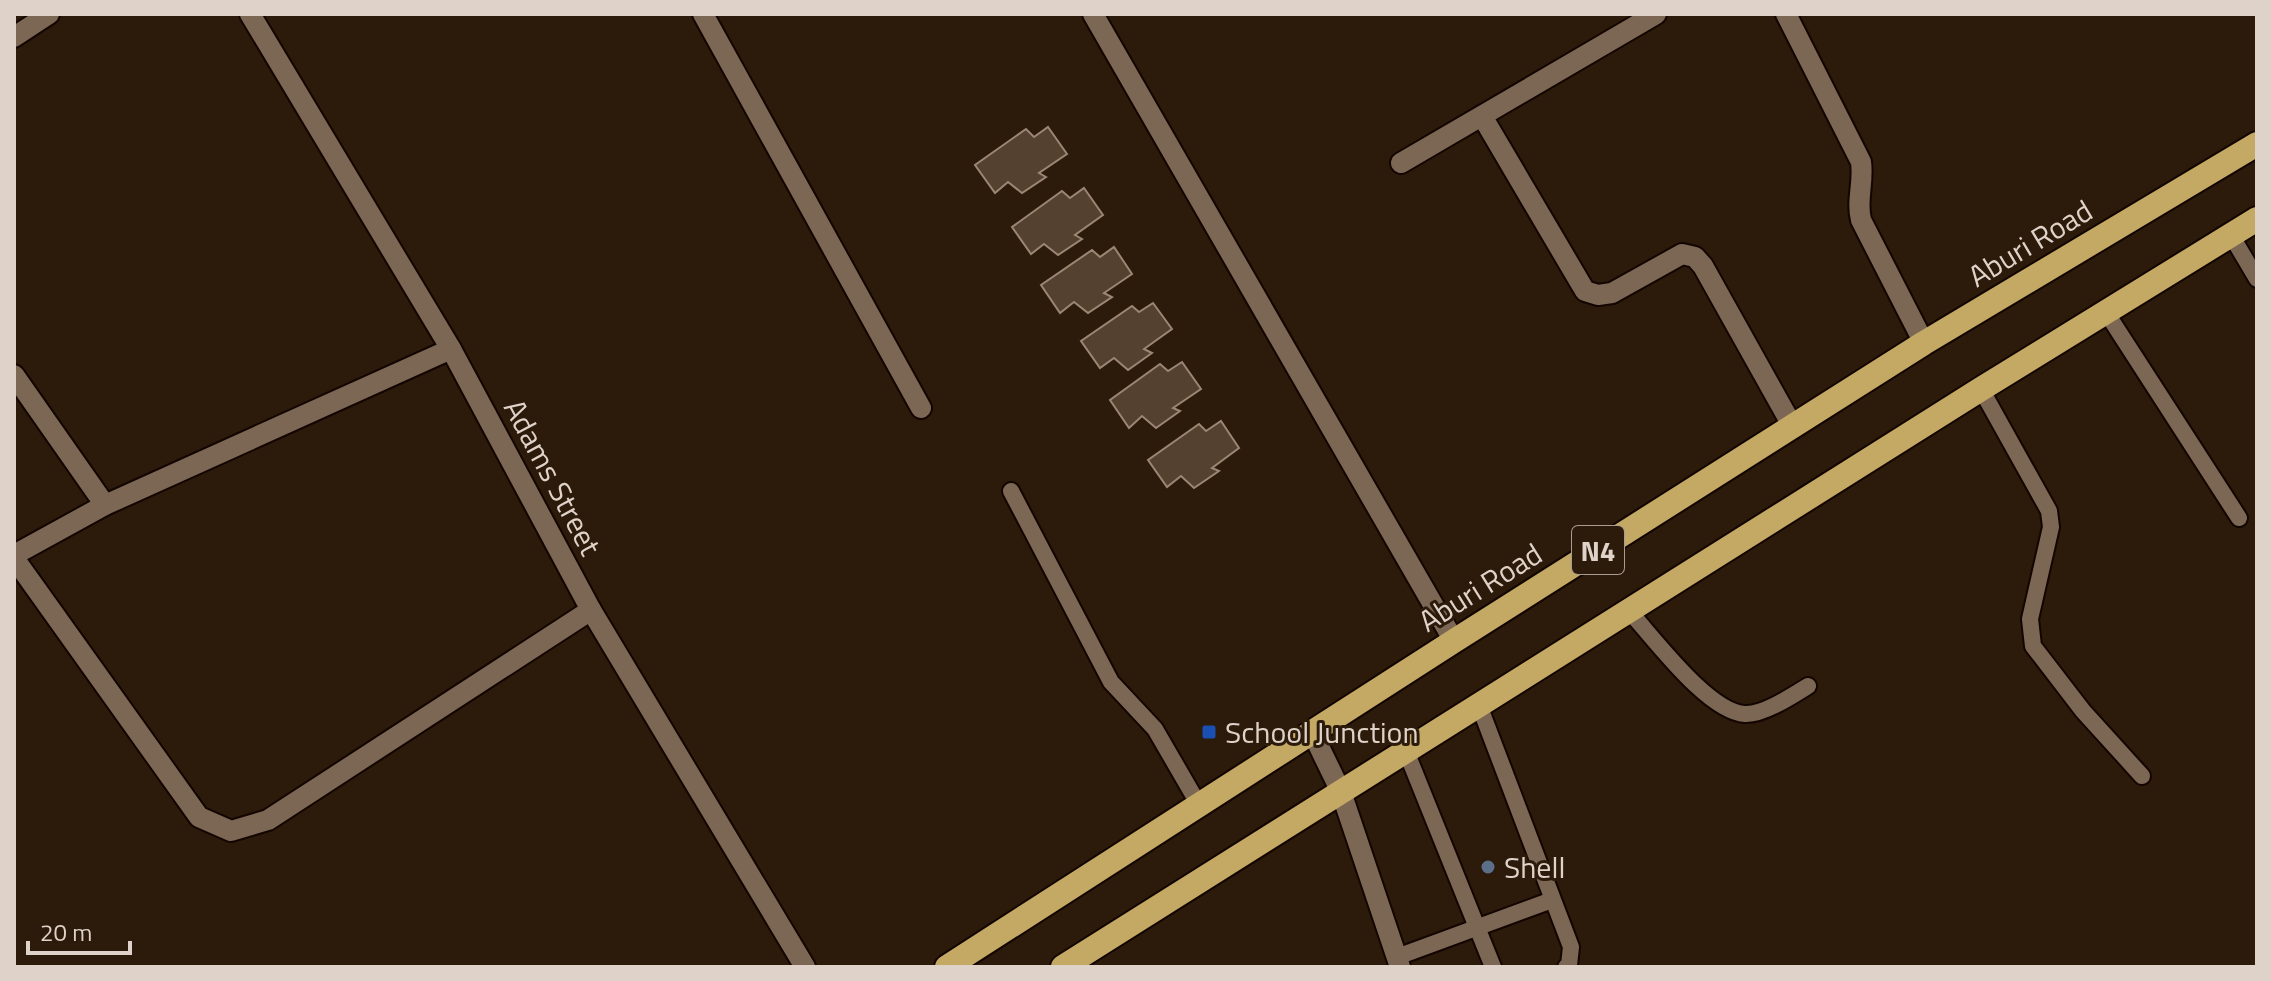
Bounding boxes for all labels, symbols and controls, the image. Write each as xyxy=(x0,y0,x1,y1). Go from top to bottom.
street label: Aburi Road xyxy=(1959,188,2101,298)
street label: Adams Street xyxy=(492,390,614,564)
road number: N4 xyxy=(1572,526,1624,574)
street label: Aburi Road xyxy=(1409,531,1551,643)
place label: School Junction xyxy=(1225,709,1419,755)
marker: School Junction xyxy=(1200,723,1218,741)
place label: Shell xyxy=(1504,844,1565,890)
marker: Shell xyxy=(1479,858,1497,876)
scale bar xyxy=(28,905,130,955)
text: 20 m xyxy=(40,914,92,950)

